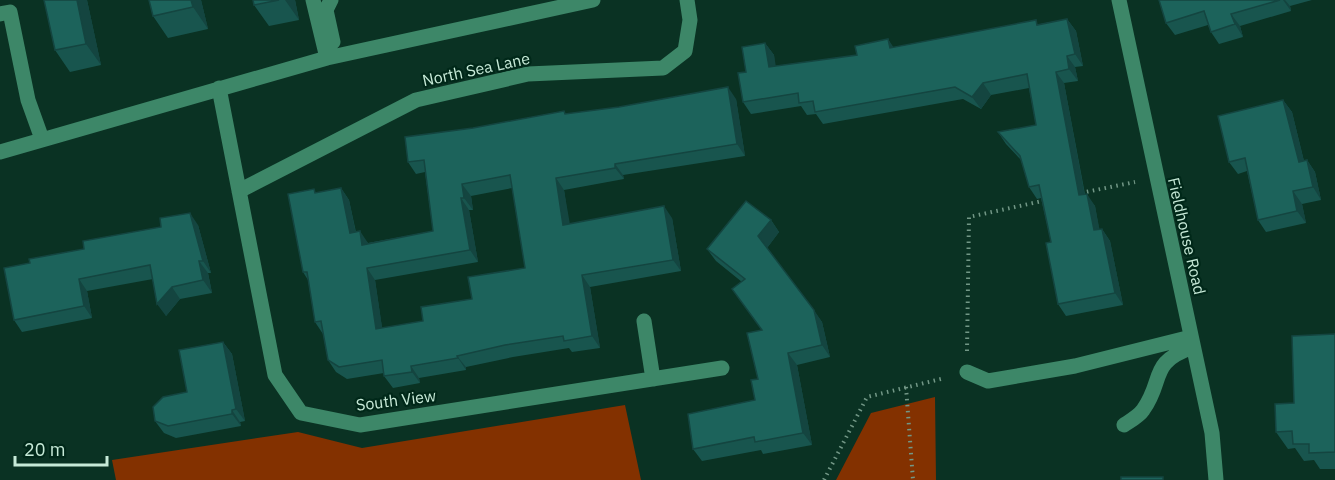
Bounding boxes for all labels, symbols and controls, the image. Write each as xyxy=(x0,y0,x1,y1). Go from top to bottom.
street label: North Sea Lane xyxy=(420,48,532,90)
street label: Fieldhouse Road xyxy=(1164,175,1210,297)
street label: South View xyxy=(355,385,437,415)
scale bar xyxy=(15,429,106,467)
text: 20 m xyxy=(24,438,66,461)

